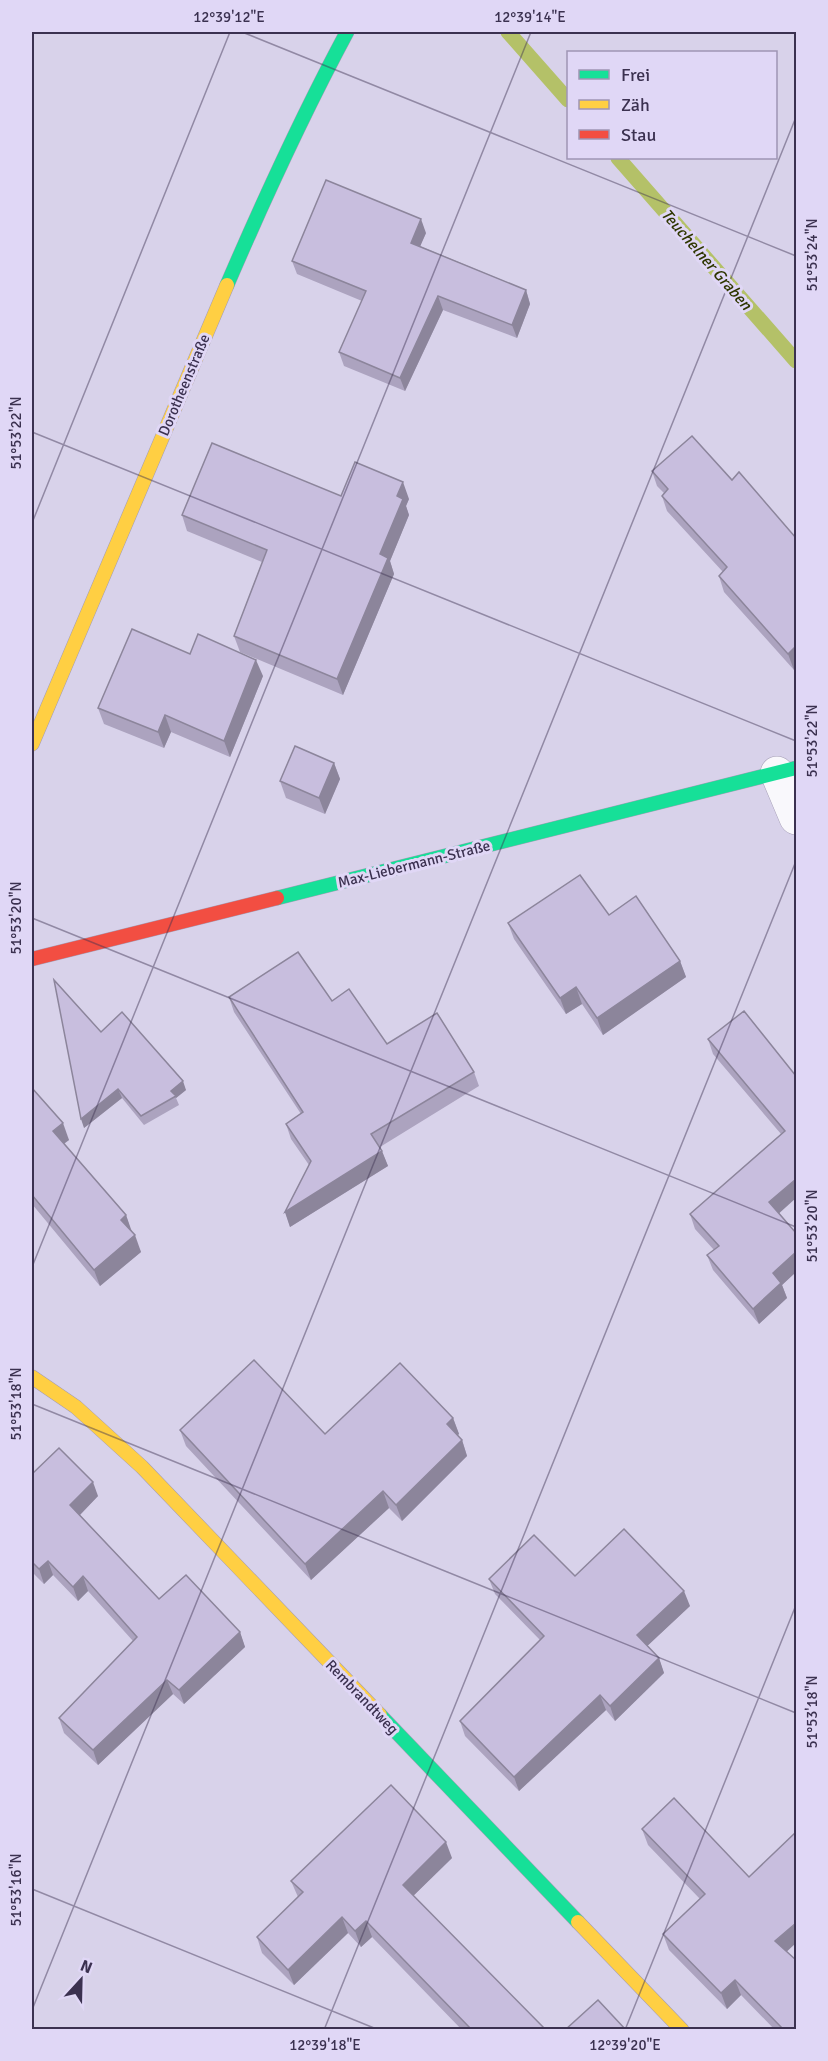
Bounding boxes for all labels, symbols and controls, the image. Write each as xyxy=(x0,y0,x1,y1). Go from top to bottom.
text: 12°39'12"E xyxy=(193,8,265,26)
text: 12°39'14"E xyxy=(494,8,566,26)
legend xyxy=(567,51,777,159)
text: Frei xyxy=(621,64,650,86)
text: Zäh xyxy=(621,94,650,116)
text: Stau xyxy=(621,124,656,146)
water label: Teuchelner Graben xyxy=(657,205,757,315)
text: 51°53'24"N xyxy=(803,218,821,292)
street label: Dorotheenstraße xyxy=(154,331,214,439)
text: 51°53'22"N xyxy=(7,396,25,470)
text: 51°53'22"N xyxy=(803,704,821,778)
street label: Max-Liebermann-Straße xyxy=(336,836,492,892)
text: 51°53'20"N xyxy=(7,881,25,955)
text: 51°53'20"N xyxy=(803,1189,821,1263)
text: 51°53'18"N xyxy=(7,1367,25,1441)
street label: Rembrandtweg xyxy=(322,1656,402,1738)
text: 51°53'18"N xyxy=(803,1675,821,1749)
text: 51°53'16"N xyxy=(7,1853,25,1927)
north arrow xyxy=(51,1950,111,2010)
text: N xyxy=(77,1956,95,1978)
text: 12°39'18"E xyxy=(289,2036,361,2054)
text: 12°39'20"E xyxy=(589,2036,661,2054)

